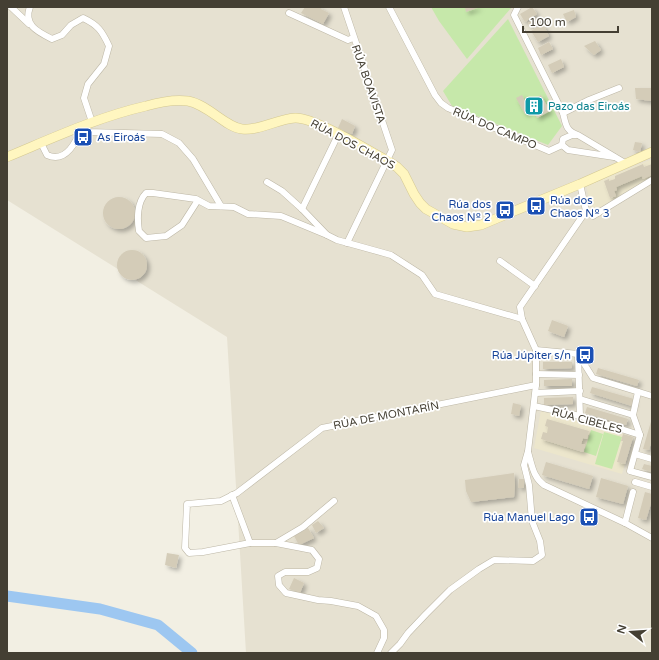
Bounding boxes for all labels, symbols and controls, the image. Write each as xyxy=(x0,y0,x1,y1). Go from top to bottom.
scale bar xyxy=(523,8,618,34)
text: 100 m xyxy=(529,15,566,29)
street label: RÚA BOAVISTA xyxy=(349,43,389,125)
building icon: Pazo das Eiroás xyxy=(523,95,545,117)
place label: Pazo das Eiroás xyxy=(548,100,630,113)
street label: RÚA DO CAMPO xyxy=(451,104,539,152)
street label: RÚA DOS CHAOS xyxy=(308,116,398,172)
bus stop icon: As Eiroás xyxy=(72,126,94,148)
place label: As Eiroás xyxy=(97,131,145,144)
place label: Rúa dos Chaos Nº 3 xyxy=(550,194,610,220)
bus stop icon: Rúa dos Chaos Nº 3 xyxy=(525,195,547,217)
place label: Rúa dos Chaos Nº 2 xyxy=(431,198,491,224)
bus stop icon: Rúa dos Chaos Nº 2 xyxy=(494,199,516,221)
bus stop icon: Rúa Júpiter s/n xyxy=(574,344,596,366)
place label: Rúa Júpiter s/n xyxy=(492,349,571,362)
street label: RÚA DE MONTARÍN xyxy=(332,398,440,432)
street label: RÚA CIBELES xyxy=(550,404,624,436)
bus stop icon: Rúa Manuel Lago xyxy=(578,506,600,528)
place label: Rúa Manuel Lago xyxy=(483,511,575,524)
north arrow xyxy=(611,612,651,652)
text: N xyxy=(614,623,629,635)

